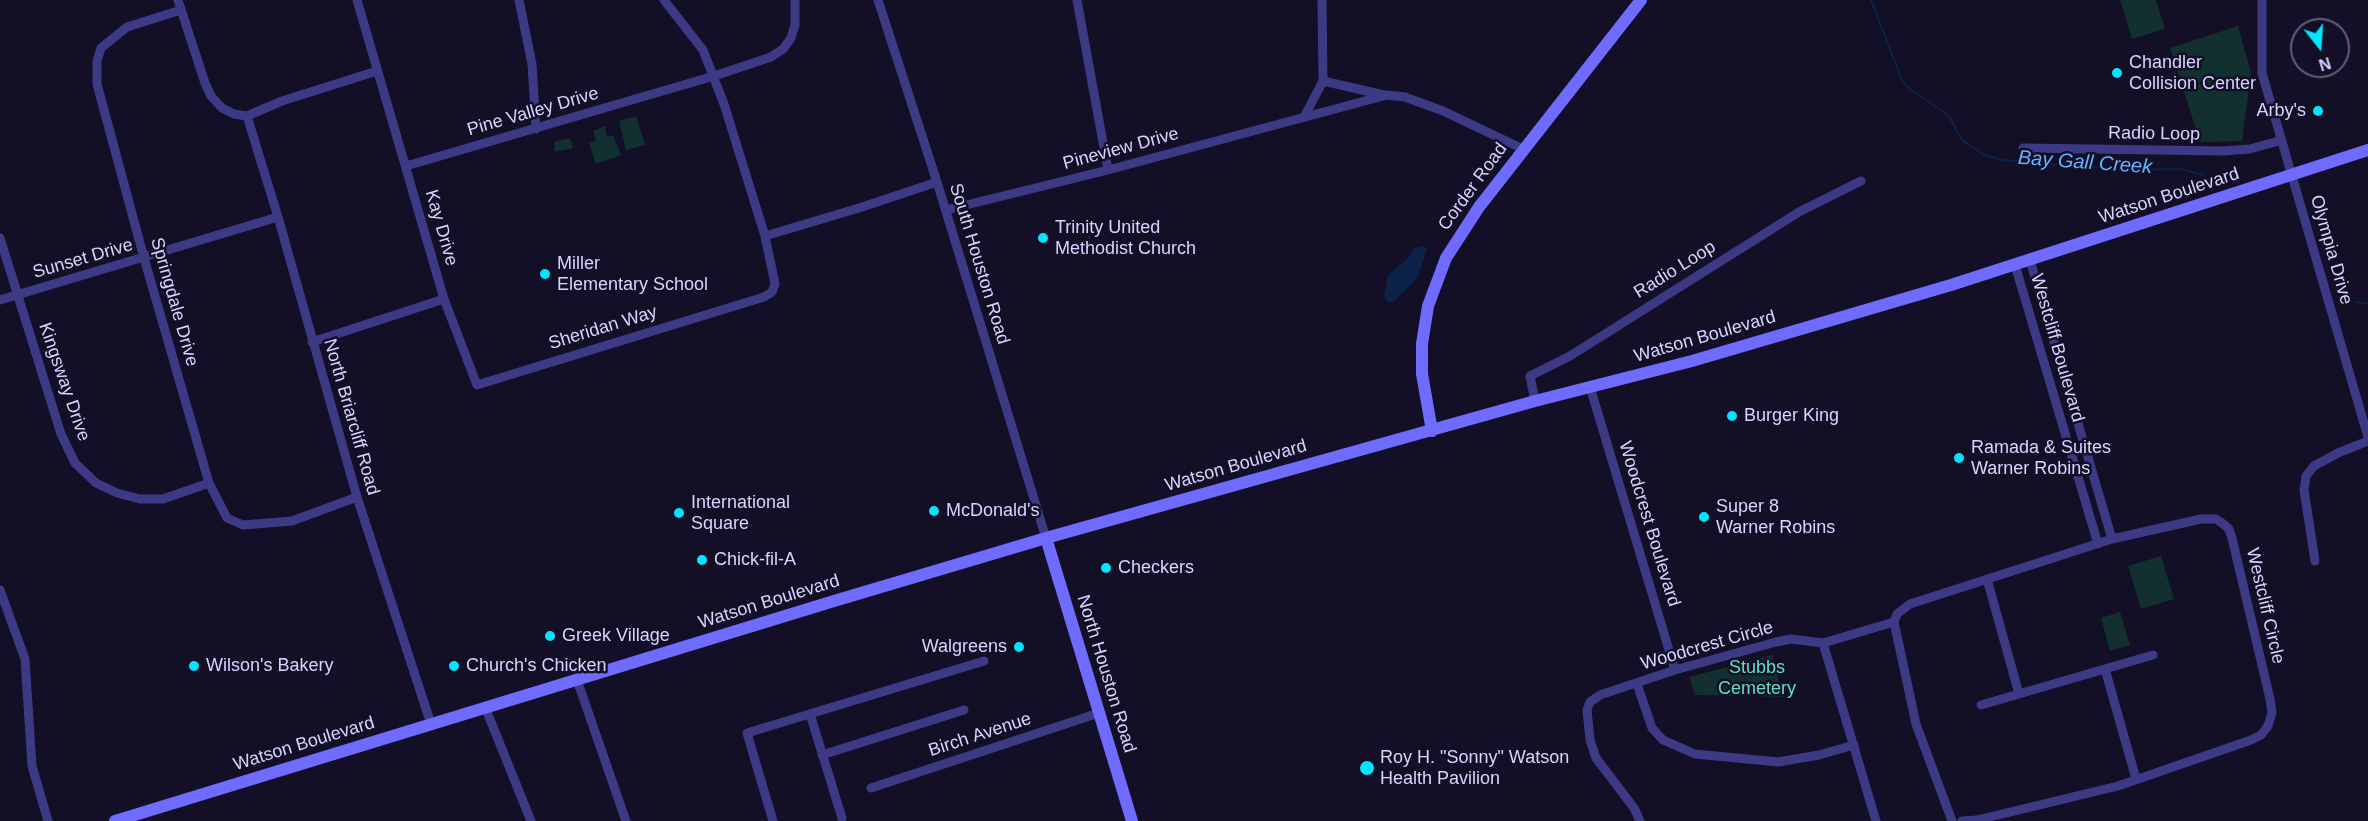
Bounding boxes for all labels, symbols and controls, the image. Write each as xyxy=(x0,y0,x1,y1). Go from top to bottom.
north arrow xyxy=(2290,18,2350,78)
place label: Chandler Collision Center xyxy=(2129,52,2256,94)
text: N xyxy=(2317,54,2333,74)
marker: Chandler Collision Center xyxy=(2110,66,2124,80)
street label: Pine Valley Drive xyxy=(465,83,601,141)
place label: Arby's xyxy=(2257,100,2306,122)
marker: Arby's xyxy=(2311,104,2325,118)
street label: Radio Loop xyxy=(2108,122,2200,146)
street label: Pineview Drive xyxy=(1061,123,1181,175)
street label: Corder Road xyxy=(1434,139,1512,235)
water label: Bay Gall Creek xyxy=(2017,146,2153,180)
street label: Watson Boulevard xyxy=(2096,163,2242,229)
street label: South Houston Road xyxy=(944,181,1014,347)
street label: Kay Drive xyxy=(420,188,462,268)
street label: Olympia Drive xyxy=(2305,193,2357,307)
place label: Trinity United Methodist Church xyxy=(1055,217,1196,260)
marker: Trinity United Methodist Church xyxy=(1036,231,1050,245)
street label: Sunset Drive xyxy=(30,234,136,284)
street label: Springdale Drive xyxy=(145,235,203,369)
street label: Radio Loop xyxy=(1630,236,1720,304)
place label: Miller Elementary School xyxy=(557,253,708,296)
marker: Miller Elementary School xyxy=(538,267,552,281)
street label: Westcliff Boulevard xyxy=(2025,271,2089,425)
street label: Sheridan Way xyxy=(546,301,660,355)
street label: Watson Boulevard xyxy=(1632,306,1778,368)
street label: Kingsway Drive xyxy=(34,320,94,444)
street label: North Briarcliff Road xyxy=(318,336,384,498)
place label: Burger King xyxy=(1744,405,1839,427)
marker: Burger King xyxy=(1725,409,1739,423)
street label: Watson Boulevard xyxy=(1163,435,1309,497)
place label: Ramada & Suites Warner Robins xyxy=(1971,437,2111,480)
street label: Woodcrest Boulevard xyxy=(1614,439,1684,609)
marker: Ramada & Suites Warner Robins xyxy=(1952,451,1966,465)
place label: International Square xyxy=(691,492,790,534)
place label: Super 8 Warner Robins xyxy=(1716,496,1835,538)
place label: McDonald's xyxy=(946,500,1039,522)
marker: McDonald's xyxy=(927,504,941,518)
marker: International Square xyxy=(672,506,686,520)
marker: Super 8 Warner Robins xyxy=(1697,510,1711,524)
street label: Westcliff Circle xyxy=(2241,546,2289,666)
place label: Chick-fil-A xyxy=(714,549,796,571)
marker: Chick-fil-A xyxy=(695,553,709,567)
place label: Checkers xyxy=(1118,557,1194,579)
marker: Checkers xyxy=(1099,561,1113,575)
street label: Watson Boulevard xyxy=(696,570,842,634)
street label: North Houston Road xyxy=(1072,592,1140,756)
street label: Woodcrest Circle xyxy=(1638,617,1776,675)
place label: Greek Village xyxy=(562,625,670,647)
marker: Greek Village xyxy=(543,629,557,643)
place label: Walgreens xyxy=(922,636,1007,658)
marker: Walgreens xyxy=(1012,640,1026,654)
place label: Wilson's Bakery xyxy=(206,655,333,677)
place label: Church's Chicken xyxy=(466,655,606,677)
park label: Stubbs Cemetery xyxy=(1718,657,1796,700)
marker: Wilson's Bakery xyxy=(187,659,201,673)
marker: Church's Chicken xyxy=(447,659,461,673)
street label: Birch Avenue xyxy=(926,708,1034,762)
street label: Watson Boulevard xyxy=(231,712,377,776)
place label: Roy H. "Sonny" Watson Health Pavilion xyxy=(1380,747,1569,789)
marker: Roy H. "Sonny" Watson Health Pavilion xyxy=(1358,759,1376,777)

